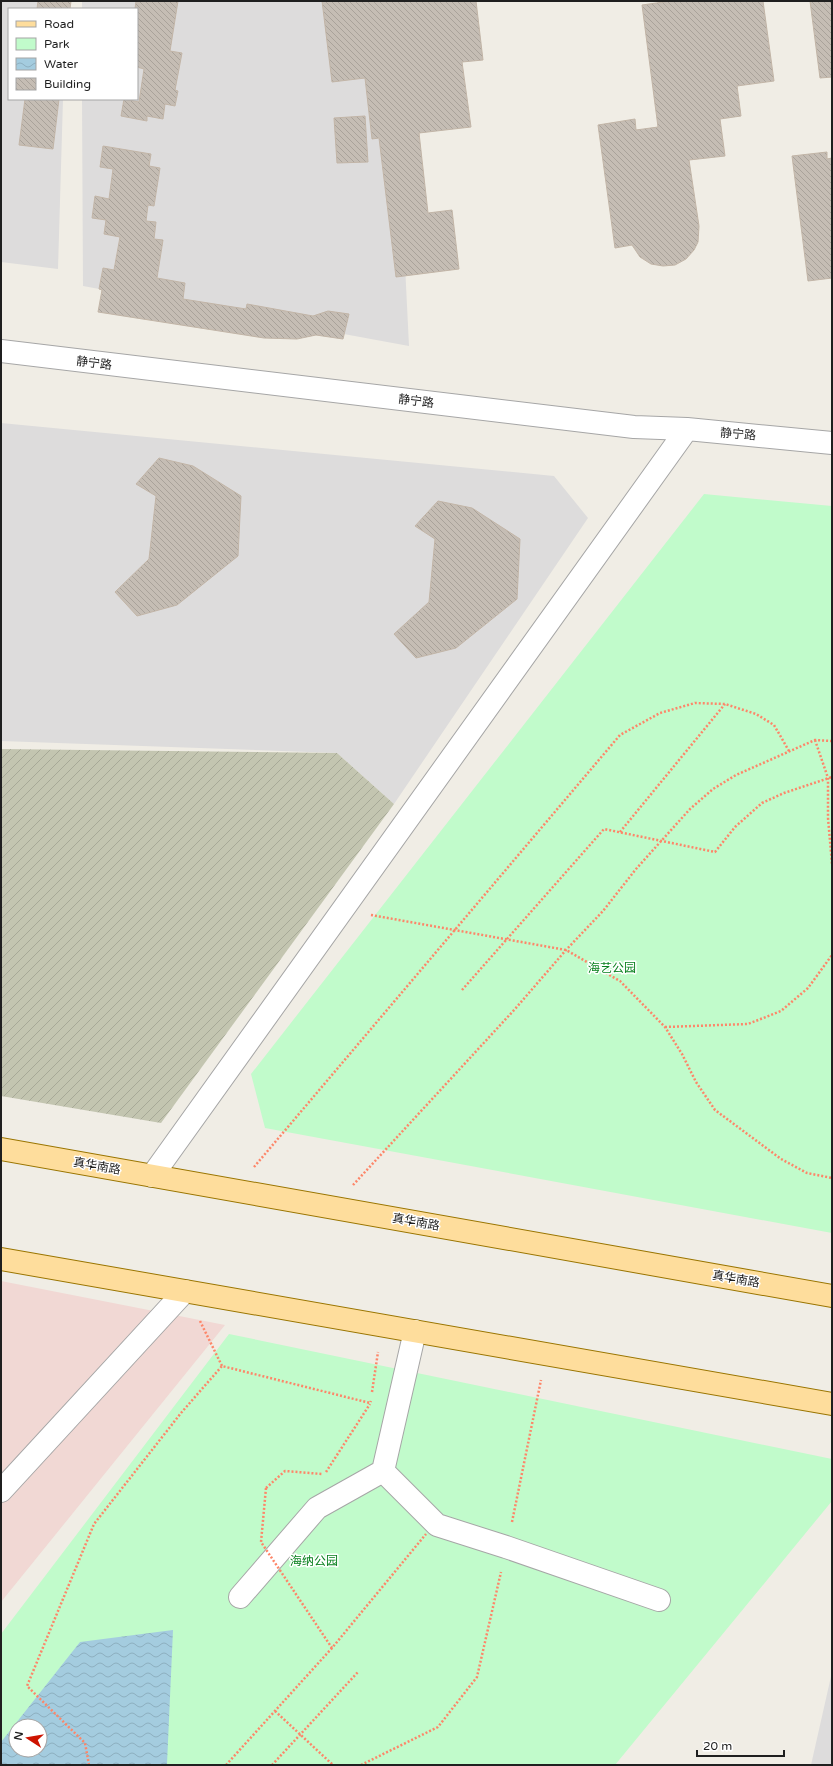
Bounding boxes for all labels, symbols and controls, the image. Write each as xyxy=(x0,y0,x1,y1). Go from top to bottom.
legend xyxy=(8,8,138,100)
text: Road xyxy=(44,17,74,31)
text: Park xyxy=(44,37,70,51)
text: Water xyxy=(44,57,79,71)
text: Building xyxy=(44,77,91,91)
street label: 静宁路 xyxy=(75,354,113,372)
street label: 静宁路 xyxy=(397,392,435,410)
street label: 静宁路 xyxy=(719,425,757,443)
park label: 海艺公园 xyxy=(588,961,636,975)
street label: 真华南路 xyxy=(72,1155,122,1177)
street label: 真华南路 xyxy=(391,1211,441,1233)
street label: 真华南路 xyxy=(711,1268,761,1290)
park label: 海纳公园 xyxy=(290,1554,338,1568)
north arrow xyxy=(8,1718,48,1758)
text: N xyxy=(11,1730,26,1742)
scale bar xyxy=(697,1732,784,1758)
text: 20 m xyxy=(703,1739,732,1753)

